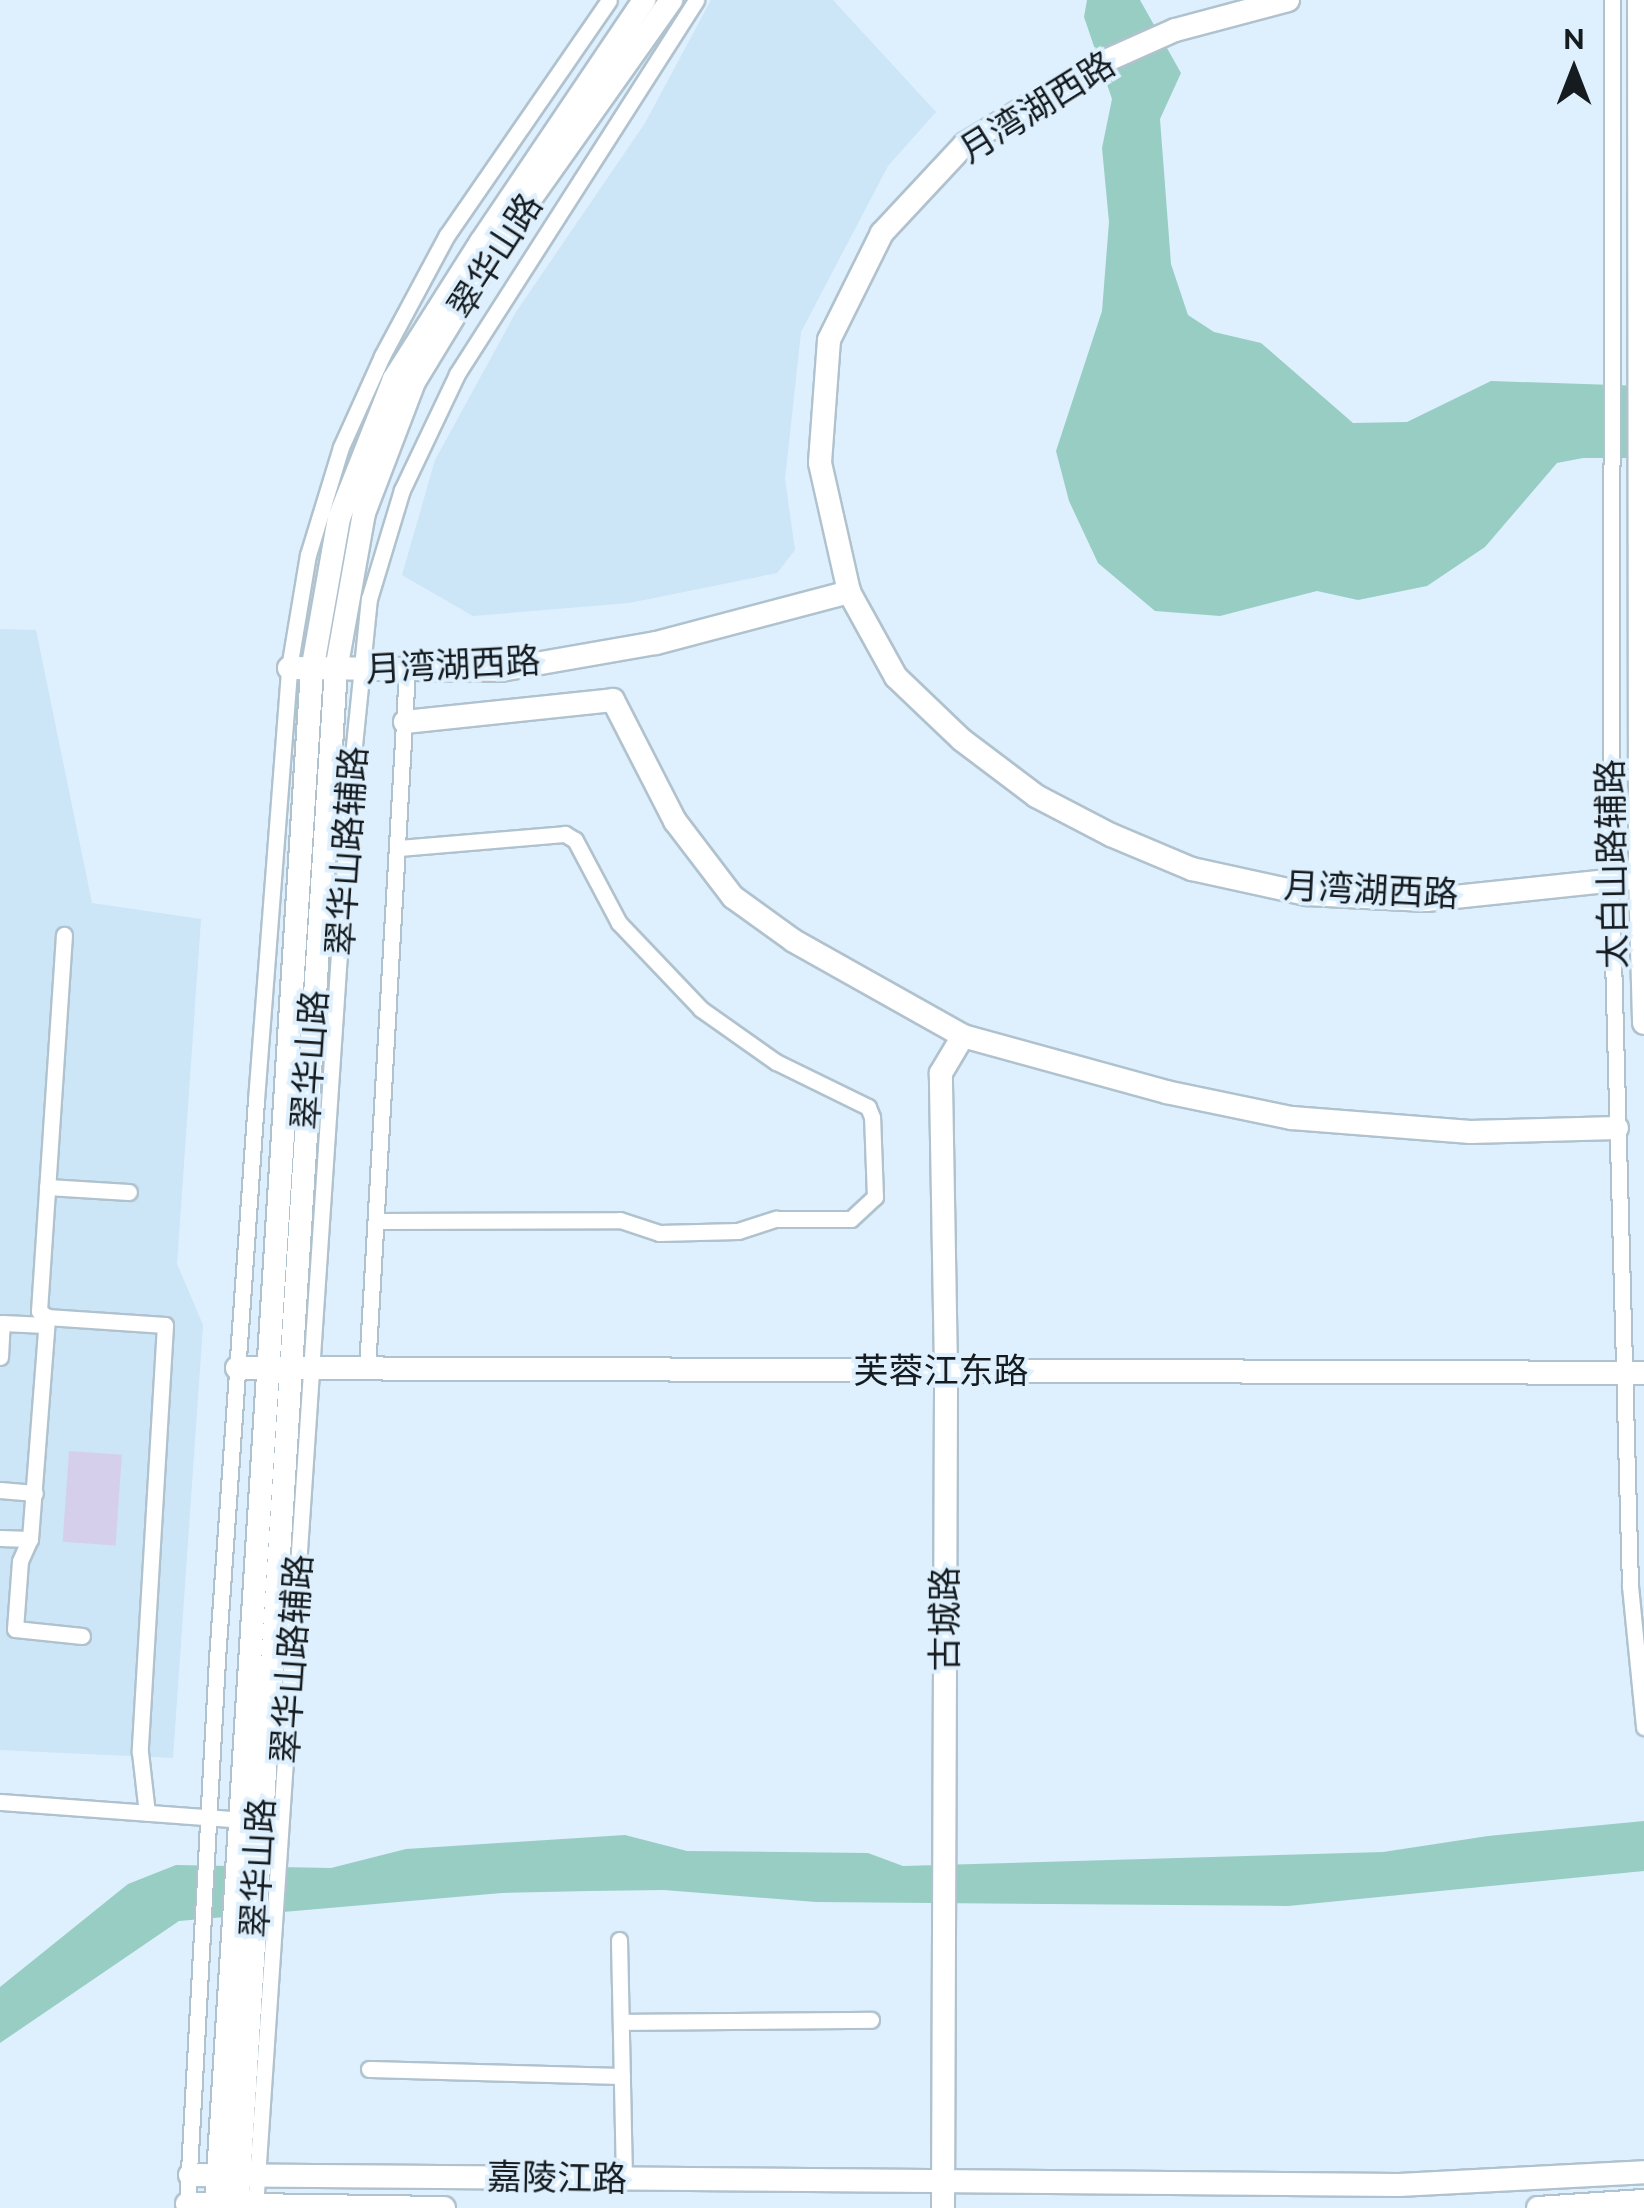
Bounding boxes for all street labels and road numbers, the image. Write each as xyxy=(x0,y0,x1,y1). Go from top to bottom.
street label: 月湾湖西路 xyxy=(952,43,1122,171)
street label: 翠华山路 xyxy=(439,186,551,326)
street label: 月湾湖西路 xyxy=(365,639,541,691)
street label: 翠华山路辅路 xyxy=(319,745,375,957)
street label: 太白山路辅路 xyxy=(1589,759,1635,969)
street label: 月湾湖西路 xyxy=(1283,864,1459,916)
street label: 翠华山路 xyxy=(284,989,336,1131)
street label: 芙蓉江东路 xyxy=(854,1350,1028,1392)
street label: 翠华山路辅路 xyxy=(264,1553,320,1765)
street label: 古城路 xyxy=(924,1567,966,1671)
street label: 翠华山路 xyxy=(233,1797,283,1939)
street label: 嘉陵江路 xyxy=(487,2156,627,2200)

